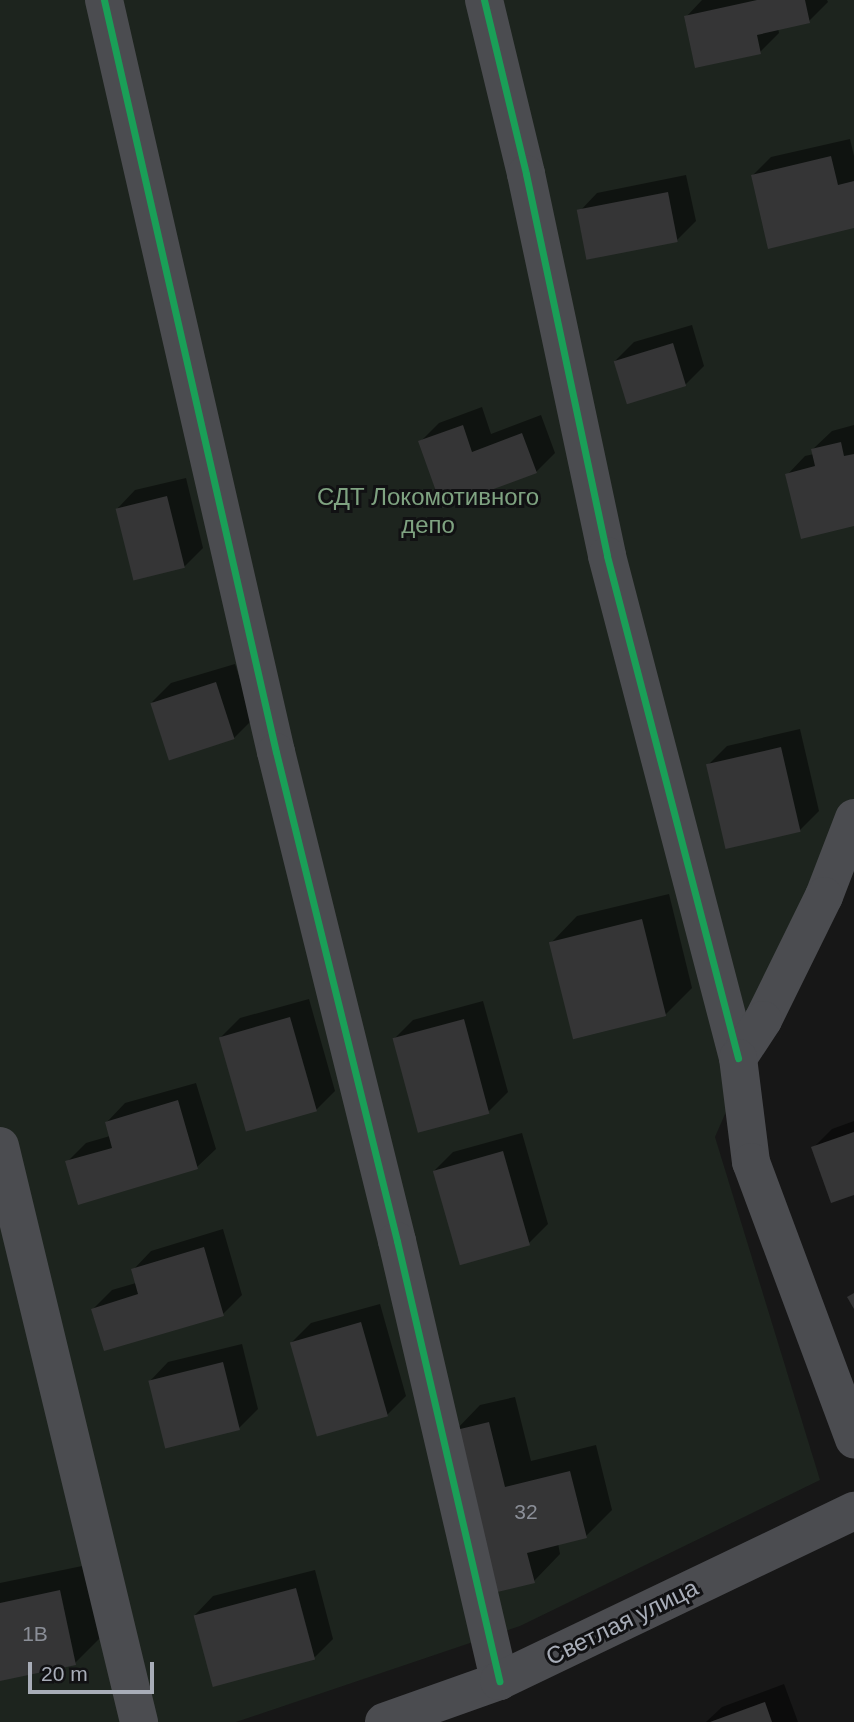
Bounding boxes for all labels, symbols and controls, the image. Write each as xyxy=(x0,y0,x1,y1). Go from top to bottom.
park label: СДТ Локомотивного депо xyxy=(317,483,539,539)
house number: 32 xyxy=(514,1499,538,1525)
street label: Светлая улица xyxy=(541,1573,703,1671)
house number: 1В xyxy=(22,1621,48,1647)
scale bar xyxy=(32,1648,158,1692)
text: 20 m xyxy=(41,1662,88,1685)

